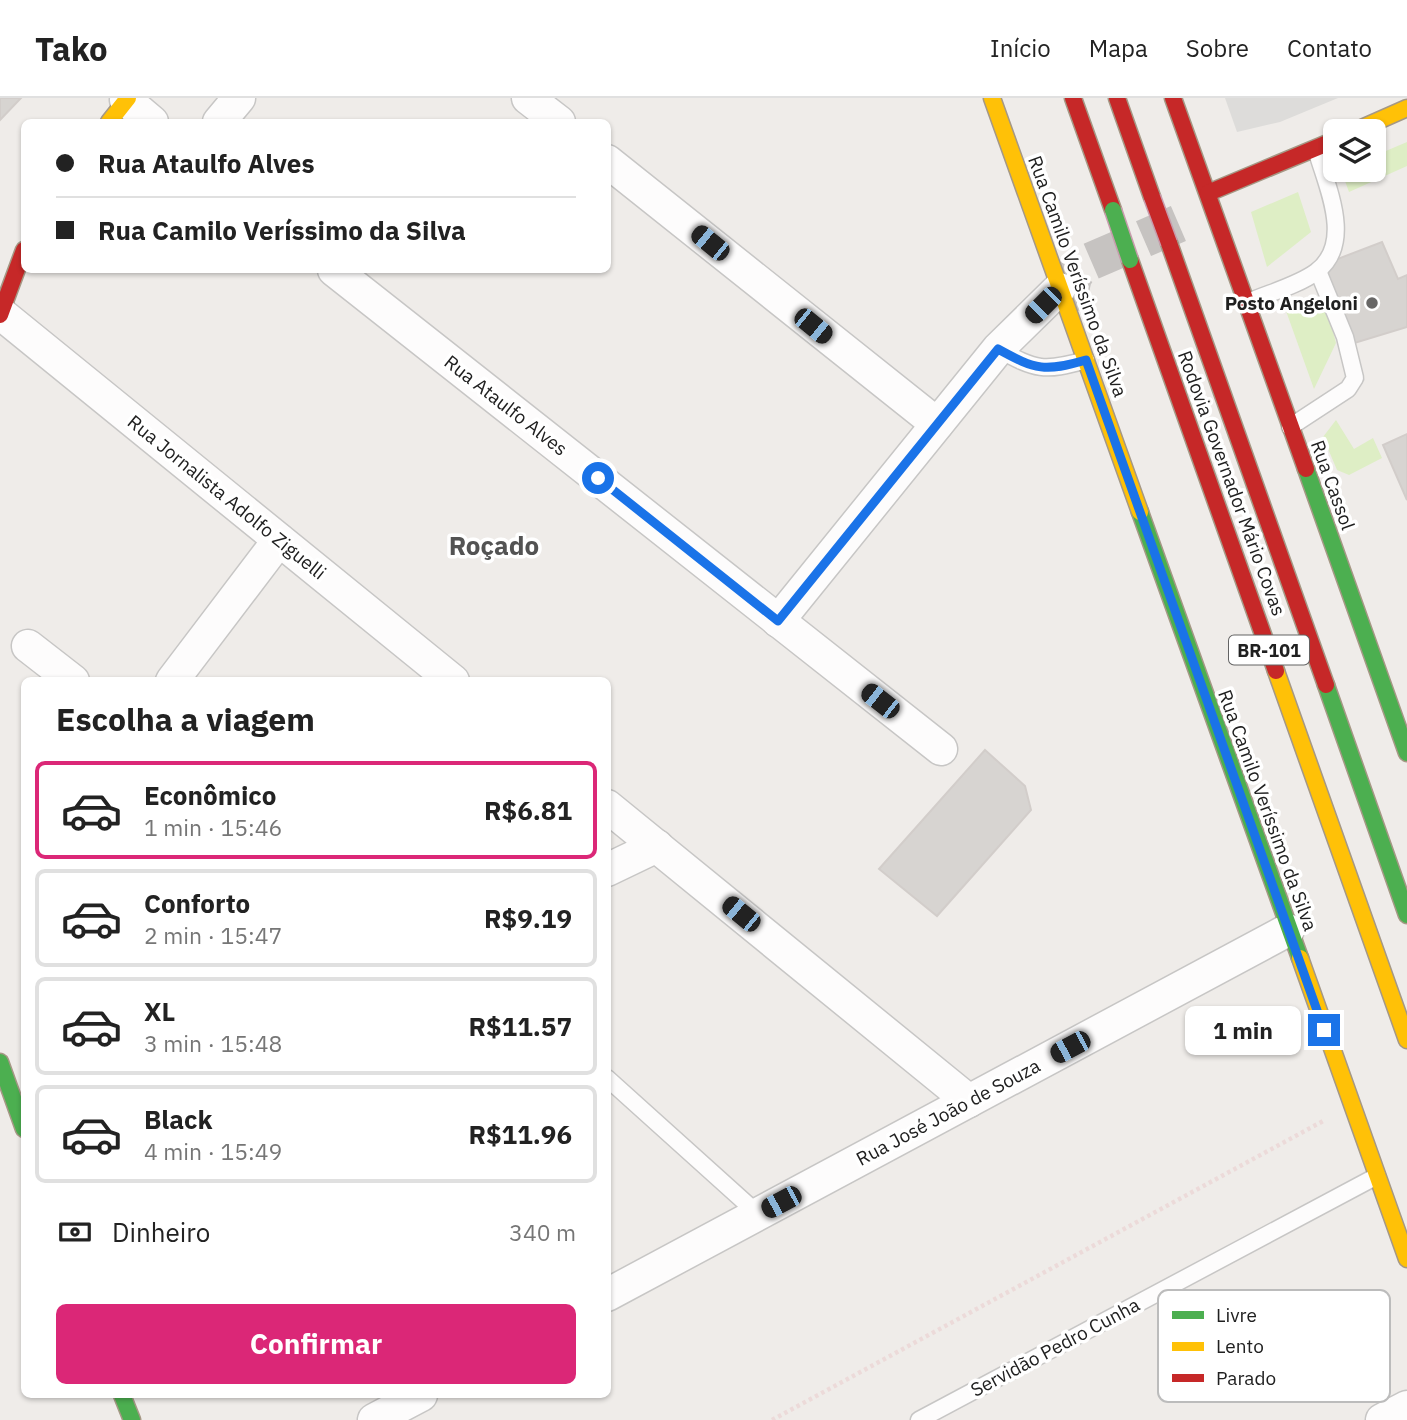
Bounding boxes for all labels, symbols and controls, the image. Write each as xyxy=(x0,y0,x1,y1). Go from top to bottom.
text: Tako xyxy=(35,27,108,70)
text: Início xyxy=(990,32,1051,64)
text: Mapa xyxy=(1089,32,1148,64)
text: Sobre xyxy=(1186,32,1249,64)
text: Contato xyxy=(1287,32,1372,64)
map controls xyxy=(1323,119,1386,182)
button: layers xyxy=(1323,119,1386,182)
text: Rua Ataulfo Alves xyxy=(98,146,315,180)
street label: Rua Camilo Veríssimo da Silva xyxy=(1023,152,1133,400)
text: Rua Camilo Veríssimo da Silva xyxy=(98,213,466,247)
car xyxy=(688,222,733,264)
car xyxy=(1021,283,1066,327)
place label: Posto Angeloni xyxy=(1225,291,1358,315)
marker: Posto Angeloni xyxy=(1364,295,1380,311)
car xyxy=(791,305,836,347)
street label: Rodovia Governador Mário Covas xyxy=(1173,347,1291,619)
street label: Rua Ataulfo Alves xyxy=(440,349,572,461)
street label: Rua Jornalista Adolfo Ziguelli xyxy=(123,410,331,584)
street label: Rua Cassol xyxy=(1306,437,1360,533)
route start xyxy=(582,462,614,494)
district label: Roçado xyxy=(449,528,539,562)
road number: BR-101 xyxy=(1229,636,1309,664)
car xyxy=(857,680,904,722)
street label: Rua Camilo Veríssimo da Silva xyxy=(1213,686,1323,934)
text: Escolha a viagem xyxy=(56,698,315,740)
text: Econômico xyxy=(144,778,276,812)
icon: car xyxy=(60,779,123,842)
text: R$6.81 xyxy=(484,793,572,827)
text: 1 min · 15:46 xyxy=(144,812,282,842)
text: Conforto xyxy=(144,886,250,920)
icon: car xyxy=(60,887,123,950)
car xyxy=(719,893,764,935)
text: R$9.19 xyxy=(484,901,572,935)
text: 2 min · 15:47 xyxy=(144,920,282,950)
text: XL xyxy=(144,994,175,1028)
icon: car xyxy=(60,995,123,1058)
callout: 1 min xyxy=(1184,1006,1300,1054)
text: R$11.57 xyxy=(468,1009,572,1043)
route end xyxy=(1308,1014,1340,1046)
text: 1 min xyxy=(1213,1015,1273,1045)
text: 3 min · 15:48 xyxy=(144,1028,282,1058)
car xyxy=(1047,1028,1094,1066)
street label: Rua José João de Souza xyxy=(852,1053,1044,1171)
text: Black xyxy=(144,1102,212,1136)
icon: car xyxy=(60,1103,123,1166)
text: R$11.96 xyxy=(468,1117,572,1151)
text: 4 min · 15:49 xyxy=(144,1136,282,1166)
car xyxy=(758,1183,805,1221)
icon: cash xyxy=(56,1213,94,1251)
text: Dinheiro xyxy=(112,1215,210,1249)
text: 340 m xyxy=(509,1217,576,1247)
legend xyxy=(1158,1290,1390,1402)
street label: Servidão Pedro Cunha xyxy=(966,1292,1144,1402)
text: Livre xyxy=(1216,1303,1257,1327)
button: Confirmar xyxy=(56,1304,576,1384)
text: Lento xyxy=(1216,1334,1264,1358)
text: Parado xyxy=(1216,1366,1276,1390)

